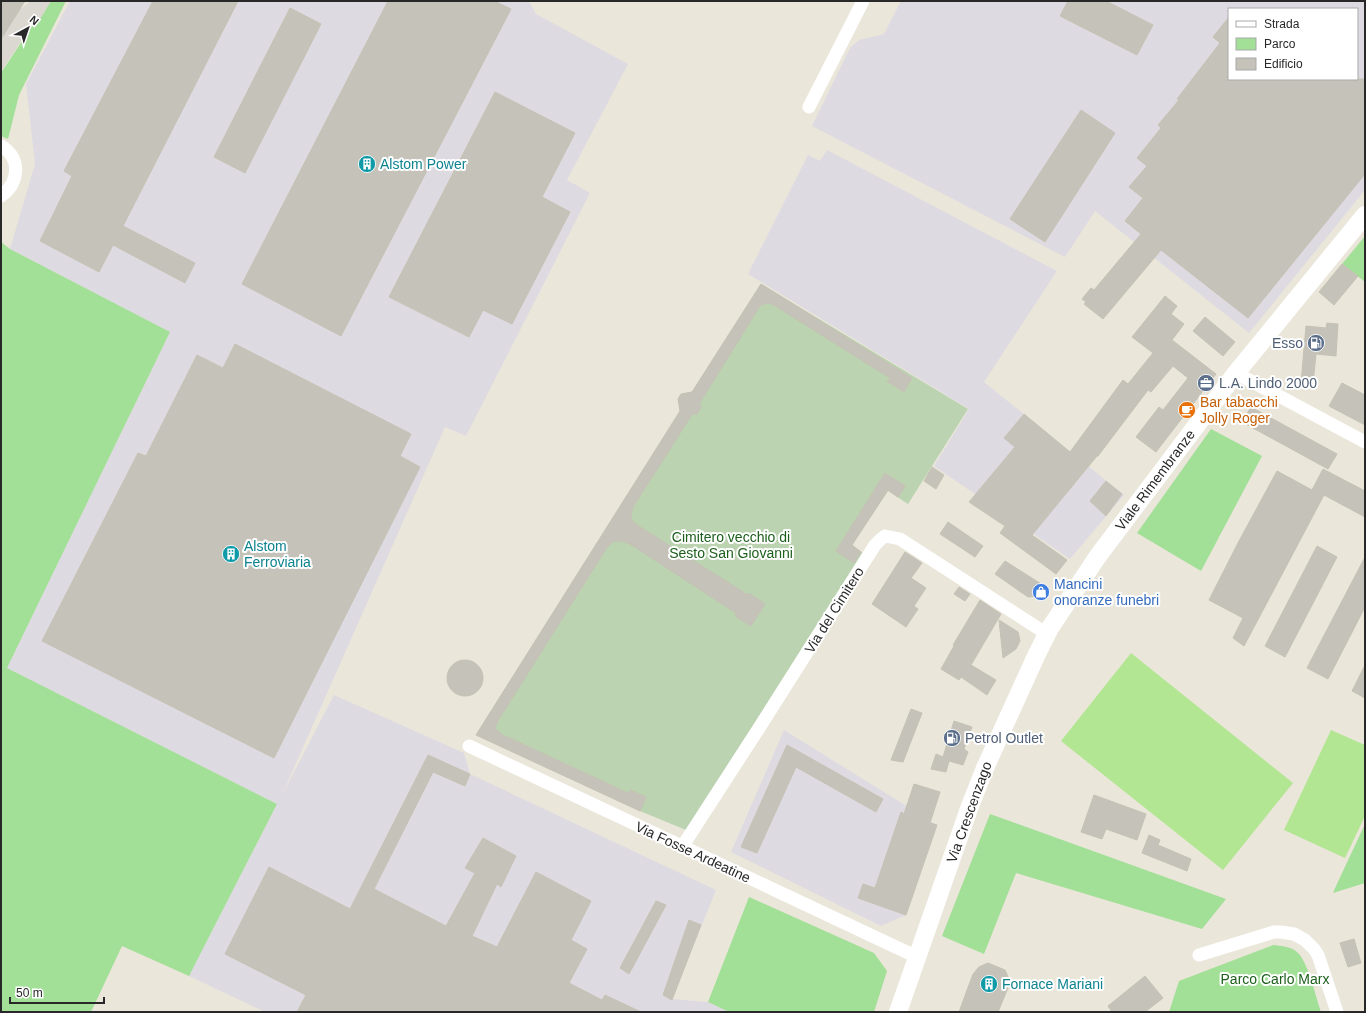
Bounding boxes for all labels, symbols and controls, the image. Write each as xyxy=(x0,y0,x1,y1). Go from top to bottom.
north arrow xyxy=(8,8,48,48)
legend xyxy=(1228,8,1358,80)
text: N xyxy=(28,13,41,28)
text: Strada xyxy=(1264,17,1300,31)
text: Parco xyxy=(1264,37,1296,51)
text: Edificio xyxy=(1264,57,1303,71)
building icon: Alstom Power xyxy=(357,154,377,174)
place label: Alstom Power xyxy=(380,156,467,172)
fuel station icon: Esso xyxy=(1306,333,1326,353)
place label: Esso xyxy=(1272,335,1303,351)
office icon: L.A. Lindo 2000 xyxy=(1196,373,1216,393)
place label: L.A. Lindo 2000 xyxy=(1219,375,1317,391)
place label: Bar tabacchi Jolly Roger xyxy=(1200,394,1278,426)
cafe icon: Bar tabacchi Jolly Roger xyxy=(1177,400,1197,420)
street label: Viale Rimembranze xyxy=(1112,426,1198,533)
park label: Cimitero vecchio di Sesto San Giovanni xyxy=(669,529,793,561)
place label: Alstom Ferroviaria xyxy=(244,538,311,570)
building icon: Alstom Ferroviaria xyxy=(221,544,241,564)
street label: Via del Cimitero xyxy=(801,564,867,656)
place label: Mancini onoranze funebri xyxy=(1054,576,1159,608)
shop icon: Mancini onoranze funebri xyxy=(1031,582,1051,602)
fuel station icon: Petrol Outlet xyxy=(942,728,962,748)
place label: Petrol Outlet xyxy=(965,730,1043,746)
street label: Via Crescenzago xyxy=(943,759,995,865)
street label: Via Fosse Ardeatine xyxy=(633,818,753,886)
park label: Parco Carlo Marx xyxy=(1221,971,1329,987)
building icon: Fornace Mariani xyxy=(979,974,999,994)
place label: Fornace Mariani xyxy=(1002,976,1103,992)
scale bar xyxy=(10,979,104,1005)
text: 50 m xyxy=(16,986,43,1000)

